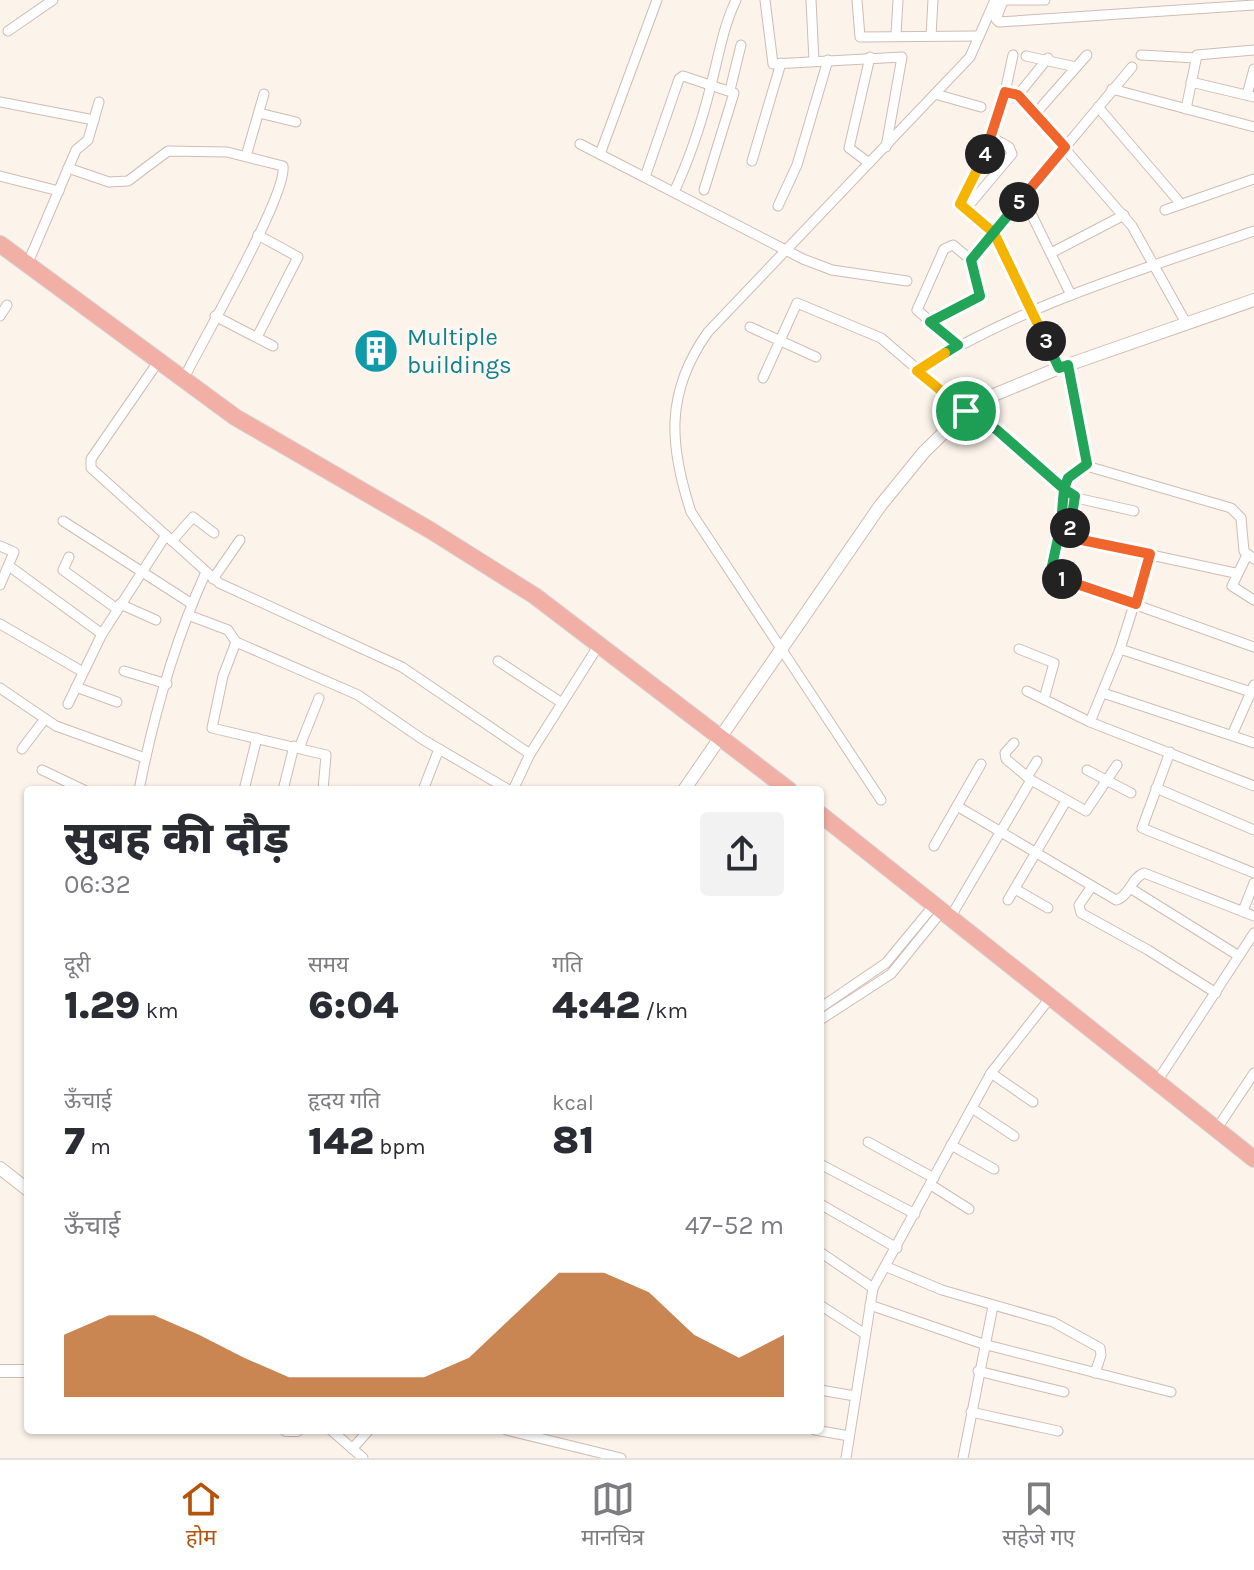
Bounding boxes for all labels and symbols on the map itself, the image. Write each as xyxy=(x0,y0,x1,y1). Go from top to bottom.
pin: 4 xyxy=(965,134,1005,174)
pin: 5 xyxy=(999,182,1039,222)
pin: 3 xyxy=(1026,321,1066,361)
place label: Multiple buildings xyxy=(407,323,512,379)
building icon: Multiple buildings xyxy=(352,327,400,375)
pin xyxy=(932,377,1000,445)
pin: 2 xyxy=(1050,508,1090,548)
pin: 1 xyxy=(1042,559,1082,599)

